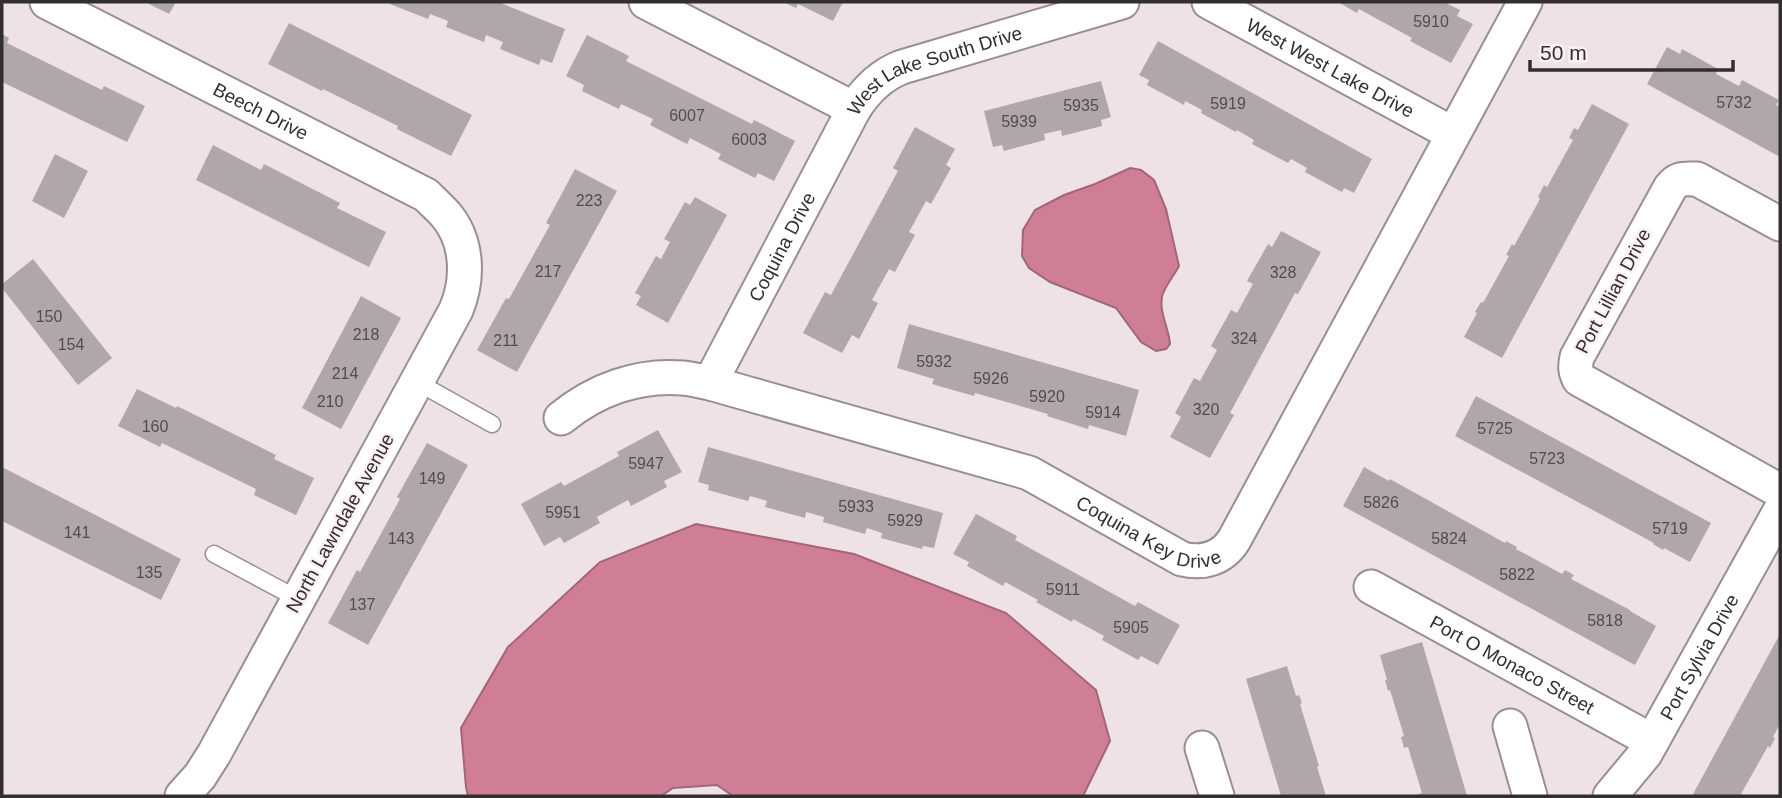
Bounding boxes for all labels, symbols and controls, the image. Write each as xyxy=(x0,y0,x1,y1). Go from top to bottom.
house number: 5910 xyxy=(1413,13,1449,30)
street label: West West Lake Drive xyxy=(1243,14,1418,121)
street label: West Lake South Drive xyxy=(843,22,1025,119)
scale bar xyxy=(1530,28,1733,72)
text: 50 m xyxy=(1540,41,1587,64)
street label: Beech Drive xyxy=(210,78,312,144)
house number: 5732 xyxy=(1716,94,1752,111)
house number: 5919 xyxy=(1210,95,1246,112)
house number: 5935 xyxy=(1063,97,1099,114)
house number: 6007 xyxy=(669,107,705,124)
house number: 5939 xyxy=(1001,113,1037,130)
house number: 6003 xyxy=(731,131,767,148)
street label: Coquina Drive xyxy=(744,188,819,305)
house number: 223 xyxy=(576,192,602,209)
street label: Port Lillian Drive xyxy=(1571,225,1655,357)
house number: 217 xyxy=(535,263,561,280)
house number: 328 xyxy=(1270,264,1296,281)
house number: 150 xyxy=(36,308,62,325)
house number: 218 xyxy=(353,326,379,343)
house number: 324 xyxy=(1231,330,1257,347)
house number: 211 xyxy=(493,332,519,349)
house number: 154 xyxy=(58,336,84,353)
house number: 5932 xyxy=(916,353,952,370)
house number: 214 xyxy=(332,365,358,382)
house number: 5926 xyxy=(973,370,1009,387)
house number: 5920 xyxy=(1029,388,1065,405)
house number: 210 xyxy=(317,393,343,410)
house number: 320 xyxy=(1193,401,1219,418)
house number: 5914 xyxy=(1085,404,1121,421)
house number: 160 xyxy=(142,418,168,435)
house number: 5725 xyxy=(1477,420,1513,437)
street label: North Lawndale Avenue xyxy=(282,430,398,616)
house number: 5723 xyxy=(1529,450,1565,467)
house number: 5947 xyxy=(628,455,664,472)
house number: 149 xyxy=(419,470,445,487)
street label: Coquina Key Drive xyxy=(1073,491,1224,571)
house number: 5826 xyxy=(1363,494,1399,511)
house number: 5933 xyxy=(838,498,874,515)
house number: 5951 xyxy=(545,504,581,521)
house number: 5929 xyxy=(887,512,923,529)
house number: 5719 xyxy=(1652,520,1688,537)
house number: 141 xyxy=(64,524,90,541)
house number: 143 xyxy=(388,530,414,547)
house number: 5824 xyxy=(1431,530,1467,547)
house number: 135 xyxy=(136,564,162,581)
house number: 5822 xyxy=(1499,566,1535,583)
house number: 5911 xyxy=(1046,581,1080,598)
street label: Port Sylvia Drive xyxy=(1656,590,1742,723)
house number: 137 xyxy=(349,596,375,613)
street label: Port O Monaco Street xyxy=(1427,611,1598,718)
house number: 5818 xyxy=(1587,612,1623,629)
house number: 5905 xyxy=(1113,619,1149,636)

